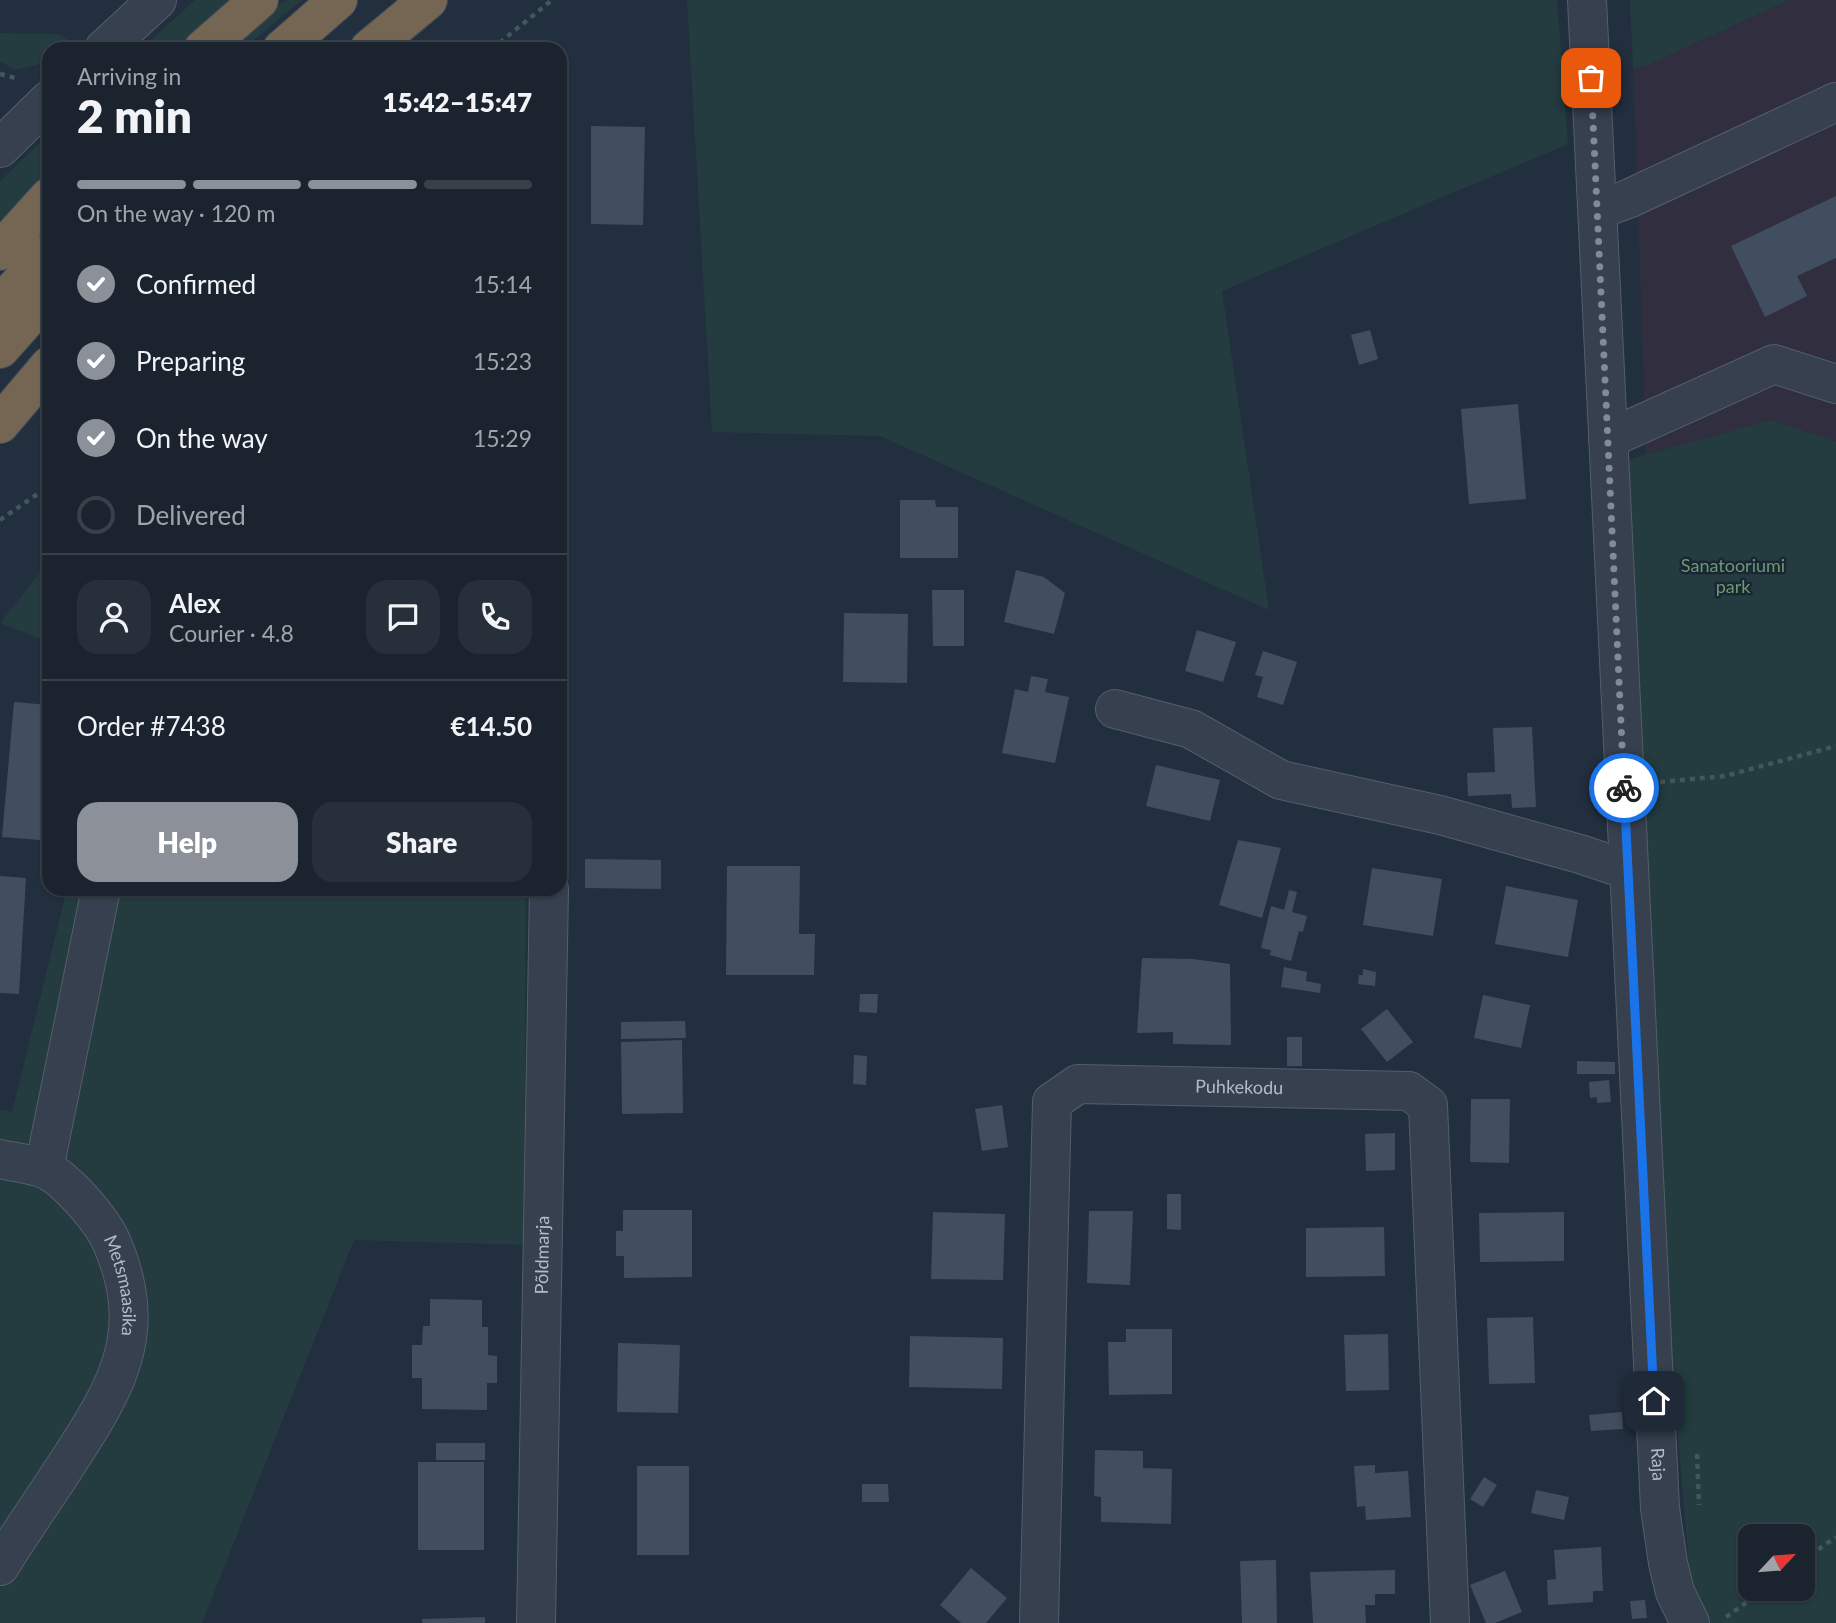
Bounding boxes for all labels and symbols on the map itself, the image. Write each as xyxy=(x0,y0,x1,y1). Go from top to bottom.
pin xyxy=(1561,48,1621,108)
park label: Sanatooriumi park xyxy=(1681,554,1785,597)
courier xyxy=(1589,753,1659,823)
street label: Puhkekodu xyxy=(1195,1074,1283,1098)
street label: Põldmarja xyxy=(530,1216,553,1294)
street label: Metsmaasika xyxy=(100,1231,141,1337)
pin xyxy=(1624,1371,1684,1431)
street label: Raja xyxy=(1647,1447,1671,1481)
north arrow xyxy=(1738,1524,1815,1601)

